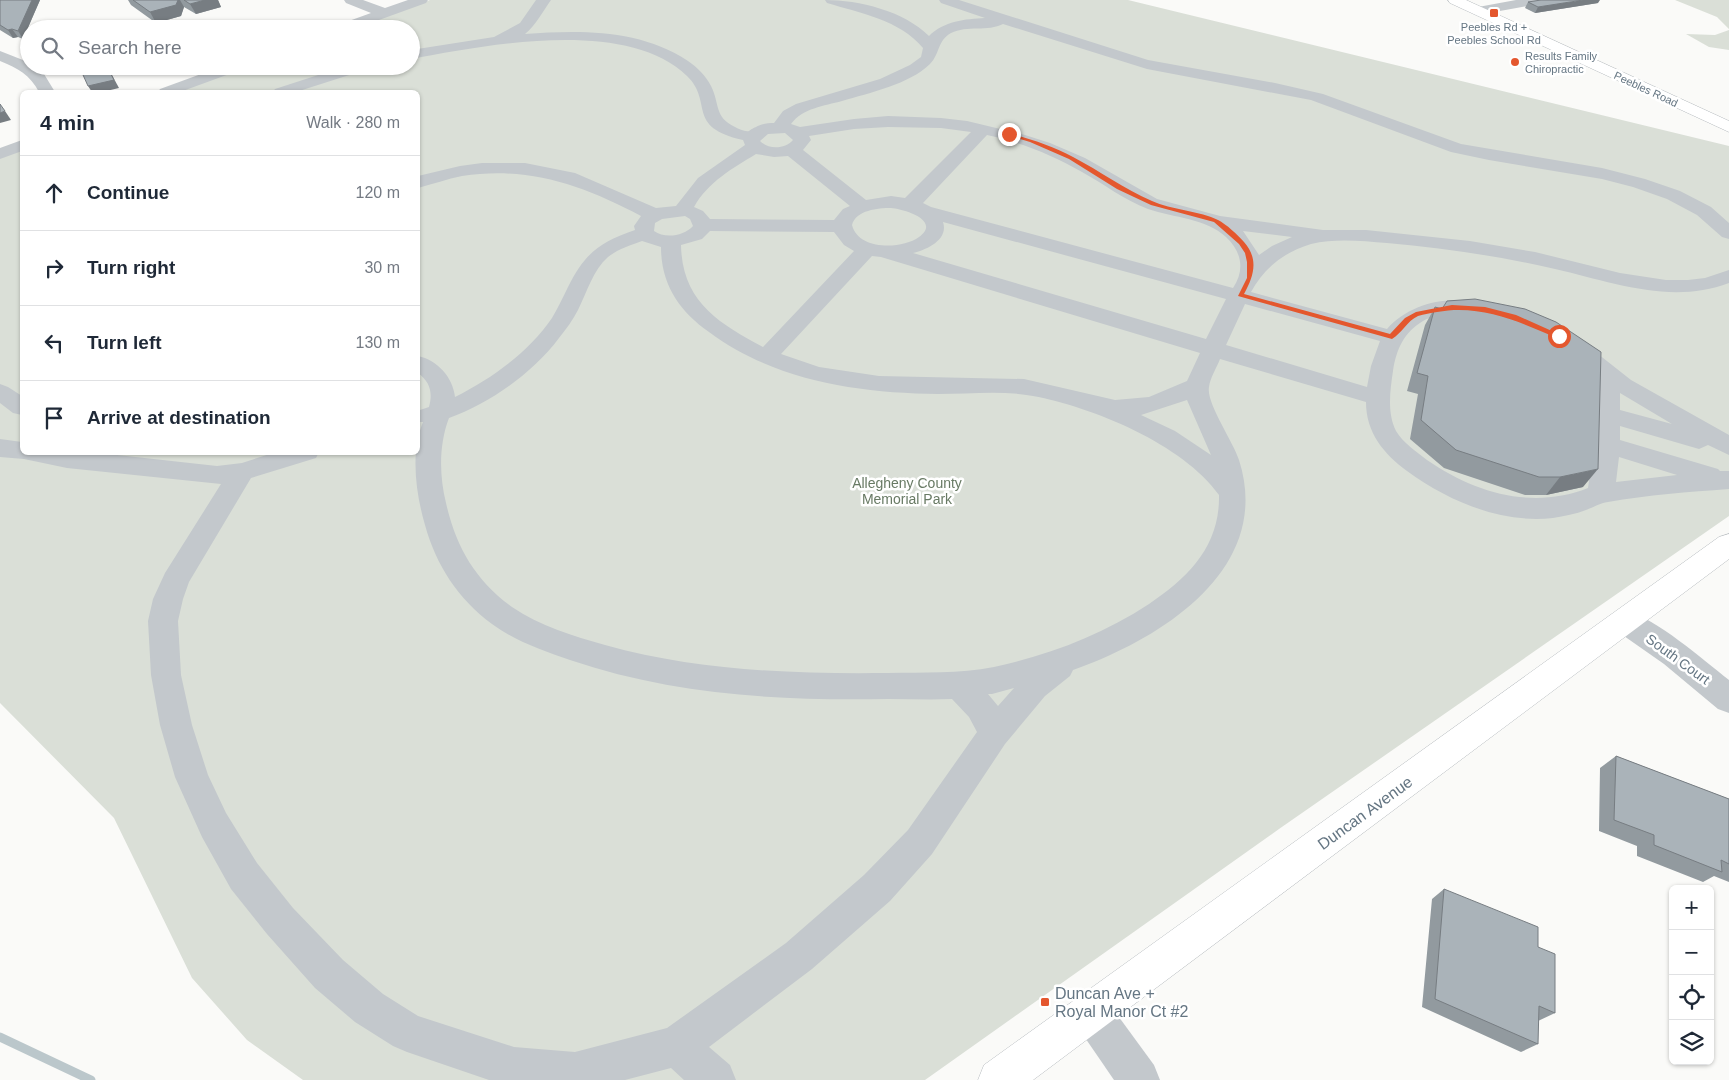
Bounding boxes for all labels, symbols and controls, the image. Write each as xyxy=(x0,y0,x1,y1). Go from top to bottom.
marker: Peebles Rd + Peebles School Rd xyxy=(1488,7,1500,19)
search box xyxy=(20,20,420,75)
place label: Peebles Rd + Peebles School Rd xyxy=(1447,21,1541,46)
icon: search xyxy=(38,34,66,62)
text: Search here xyxy=(78,37,182,58)
place label: Results Family Chiropractic xyxy=(1525,50,1598,75)
marker: Results Family Chiropractic xyxy=(1509,56,1521,68)
street label: Peebles Road xyxy=(1612,69,1680,109)
text: 4 min xyxy=(40,111,95,134)
text: Walk · 280 m xyxy=(306,114,400,131)
route end xyxy=(998,123,1021,146)
icon: ahead xyxy=(40,179,68,207)
text: Continue xyxy=(87,182,169,203)
text: 120 m xyxy=(356,184,400,201)
icon: right xyxy=(40,254,68,282)
text: Turn right xyxy=(87,257,175,278)
text: 30 m xyxy=(364,259,400,276)
route start xyxy=(1548,325,1571,348)
icon: left xyxy=(40,329,68,357)
text: Turn left xyxy=(87,332,162,353)
text: 130 m xyxy=(356,334,400,351)
icon: arrive xyxy=(40,404,68,432)
text: Arrive at destination xyxy=(87,407,271,428)
park label: Allegheny County Memorial Park xyxy=(852,475,962,507)
street label: South Court xyxy=(1643,631,1713,687)
street label: Duncan Avenue xyxy=(1314,773,1416,853)
map controls xyxy=(1669,885,1714,1065)
button: + xyxy=(1669,885,1714,930)
button: − xyxy=(1669,930,1714,975)
button: locate xyxy=(1669,975,1714,1020)
place label: Duncan Ave + Royal Manor Ct #2 xyxy=(1055,985,1188,1020)
marker: Duncan Ave + Royal Manor Ct #2 xyxy=(1039,996,1051,1008)
button: layers xyxy=(1669,1020,1714,1065)

